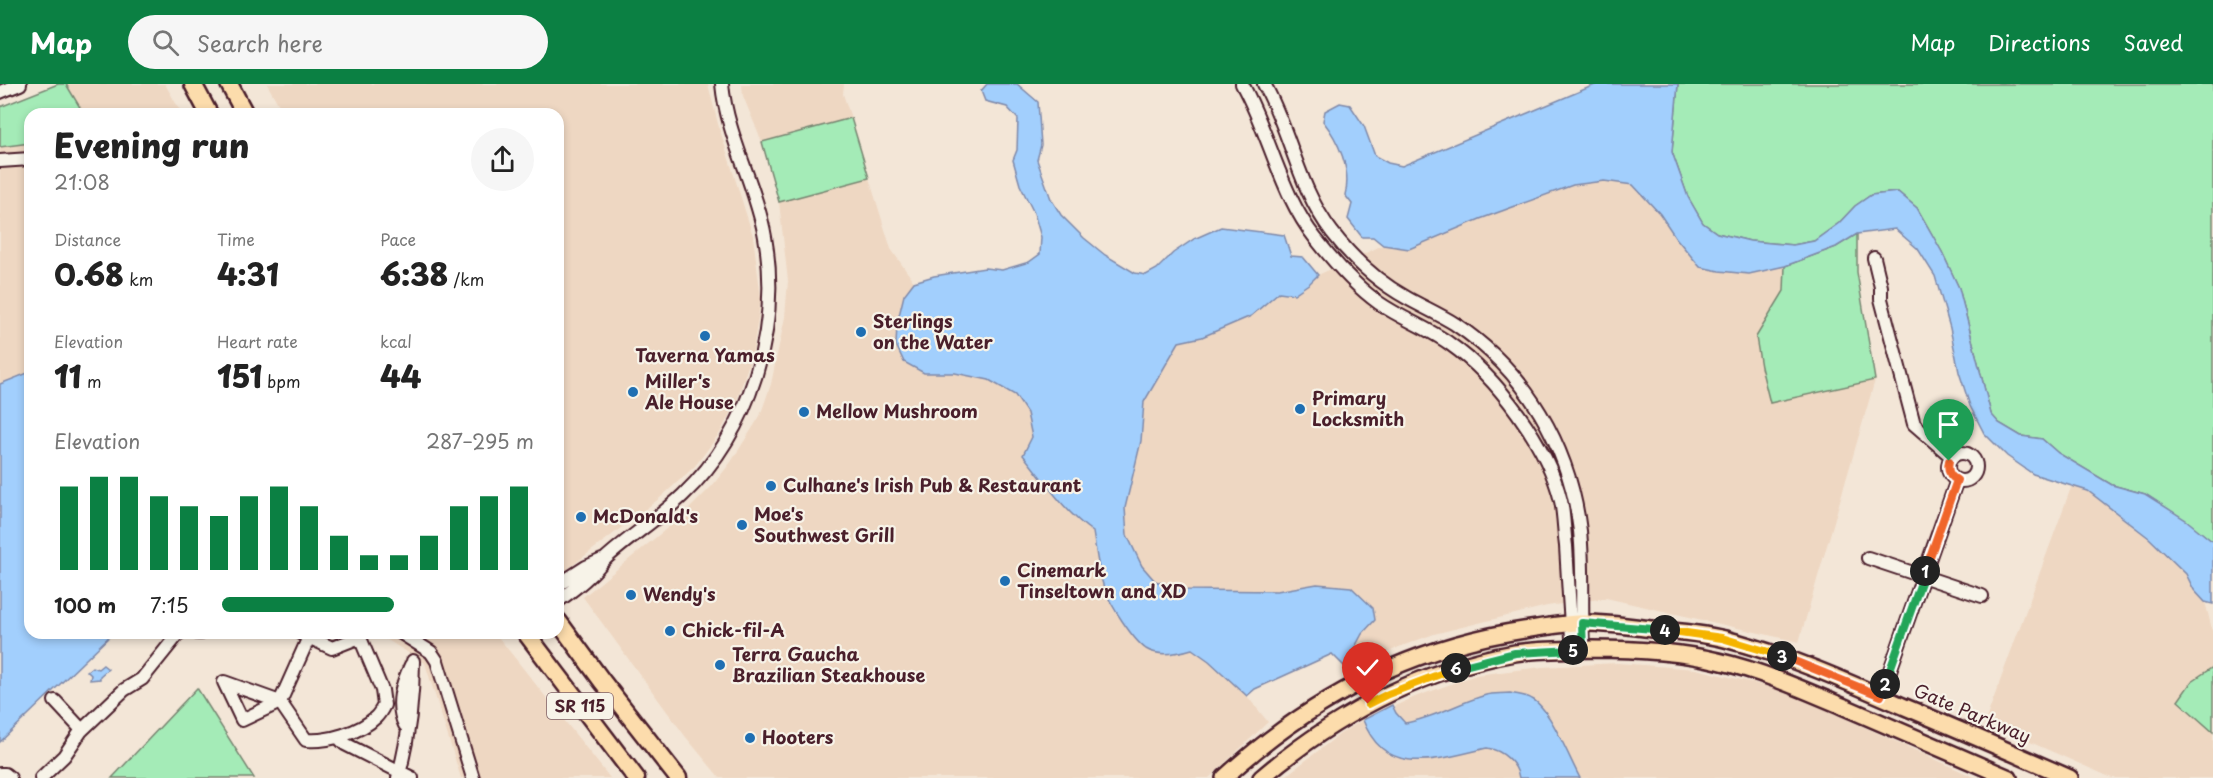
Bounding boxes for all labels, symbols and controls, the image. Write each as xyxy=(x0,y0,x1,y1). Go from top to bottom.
search box xyxy=(128,15,548,69)
text: Map xyxy=(30,21,92,64)
icon: search xyxy=(149,26,182,59)
text: Search here xyxy=(197,26,323,59)
text: Map xyxy=(1910,26,1955,58)
text: Directions xyxy=(1988,26,2090,58)
text: Saved xyxy=(2123,26,2183,58)
text: Evening run xyxy=(54,119,249,169)
button: share xyxy=(471,128,534,191)
text: 21:08 xyxy=(54,167,110,197)
text: Distance xyxy=(54,227,121,251)
text: Time xyxy=(217,227,255,251)
text: Pace xyxy=(380,227,416,251)
text: 0.68 xyxy=(54,251,124,296)
text: 4:31 xyxy=(217,251,279,296)
text: 6:38 xyxy=(380,251,448,296)
text: km xyxy=(124,267,153,291)
text: /km xyxy=(448,267,484,291)
place label: Sterlings on the Water xyxy=(873,307,994,355)
marker: Sterlings on the Water xyxy=(854,325,868,339)
text: Elevation xyxy=(54,329,123,353)
text: Heart rate xyxy=(217,329,298,353)
text: kcal xyxy=(380,329,412,353)
marker: Taverna Yamas xyxy=(698,329,712,343)
place label: Taverna Yamas xyxy=(635,341,775,368)
text: 11 xyxy=(54,353,82,398)
text: 151 xyxy=(217,353,262,398)
text: 44 xyxy=(380,353,421,398)
place label: Miller's Ale House xyxy=(644,367,734,415)
text: m xyxy=(82,369,102,393)
text: bpm xyxy=(262,369,301,393)
place label: Primary Locksmith xyxy=(1312,384,1404,432)
marker: Miller's Ale House xyxy=(626,385,640,399)
place label: Mellow Mushroom xyxy=(816,397,978,424)
pin xyxy=(1923,399,1974,461)
marker: Primary Locksmith xyxy=(1293,402,1307,416)
marker: Mellow Mushroom xyxy=(797,405,811,419)
icon: arrive xyxy=(1932,408,1965,441)
text: Elevation xyxy=(54,426,140,456)
text: 287–295 m xyxy=(426,426,534,456)
place label: Culhane's Irish Pub & Restaurant xyxy=(783,471,1082,498)
marker: Culhane's Irish Pub & Restaurant xyxy=(764,479,778,493)
place label: Moe's Southwest Grill xyxy=(754,500,894,548)
place label: McDonald's xyxy=(593,502,699,529)
marker: McDonald's xyxy=(574,510,588,524)
marker: Moe's Southwest Grill xyxy=(735,518,749,532)
place label: Cinemark Tinseltown and XD xyxy=(1017,556,1187,604)
pin: 1 xyxy=(1910,556,1940,586)
text: 1 xyxy=(1921,559,1929,583)
marker: Cinemark Tinseltown and XD xyxy=(998,574,1012,588)
place label: Wendy's xyxy=(643,580,716,607)
marker: Wendy's xyxy=(624,588,638,602)
text: 100 m xyxy=(54,590,116,620)
text: 7:15 xyxy=(150,590,189,620)
pin: 4 xyxy=(1650,615,1680,645)
place label: Chick-fil-A xyxy=(682,616,785,643)
text: 4 xyxy=(1660,618,1670,642)
marker: Chick-fil-A xyxy=(663,624,677,638)
pin: 5 xyxy=(1558,635,1588,665)
text: 5 xyxy=(1568,638,1578,662)
place label: Terra Gaucha Brazilian Steakhouse xyxy=(732,640,925,688)
pin: 3 xyxy=(1767,641,1797,671)
pin xyxy=(1342,642,1393,704)
text: 3 xyxy=(1777,644,1787,668)
icon: check xyxy=(1351,651,1384,684)
pin: 6 xyxy=(1441,653,1471,683)
text: 6 xyxy=(1450,656,1462,680)
marker: Terra Gaucha Brazilian Steakhouse xyxy=(713,658,727,672)
pin: 2 xyxy=(1870,669,1900,699)
text: 2 xyxy=(1879,672,1891,696)
street label: Gate Parkway xyxy=(1910,676,2035,749)
road number: SR 115 xyxy=(547,693,613,719)
place label: Hooters xyxy=(762,723,834,750)
marker: Hooters xyxy=(743,731,757,745)

